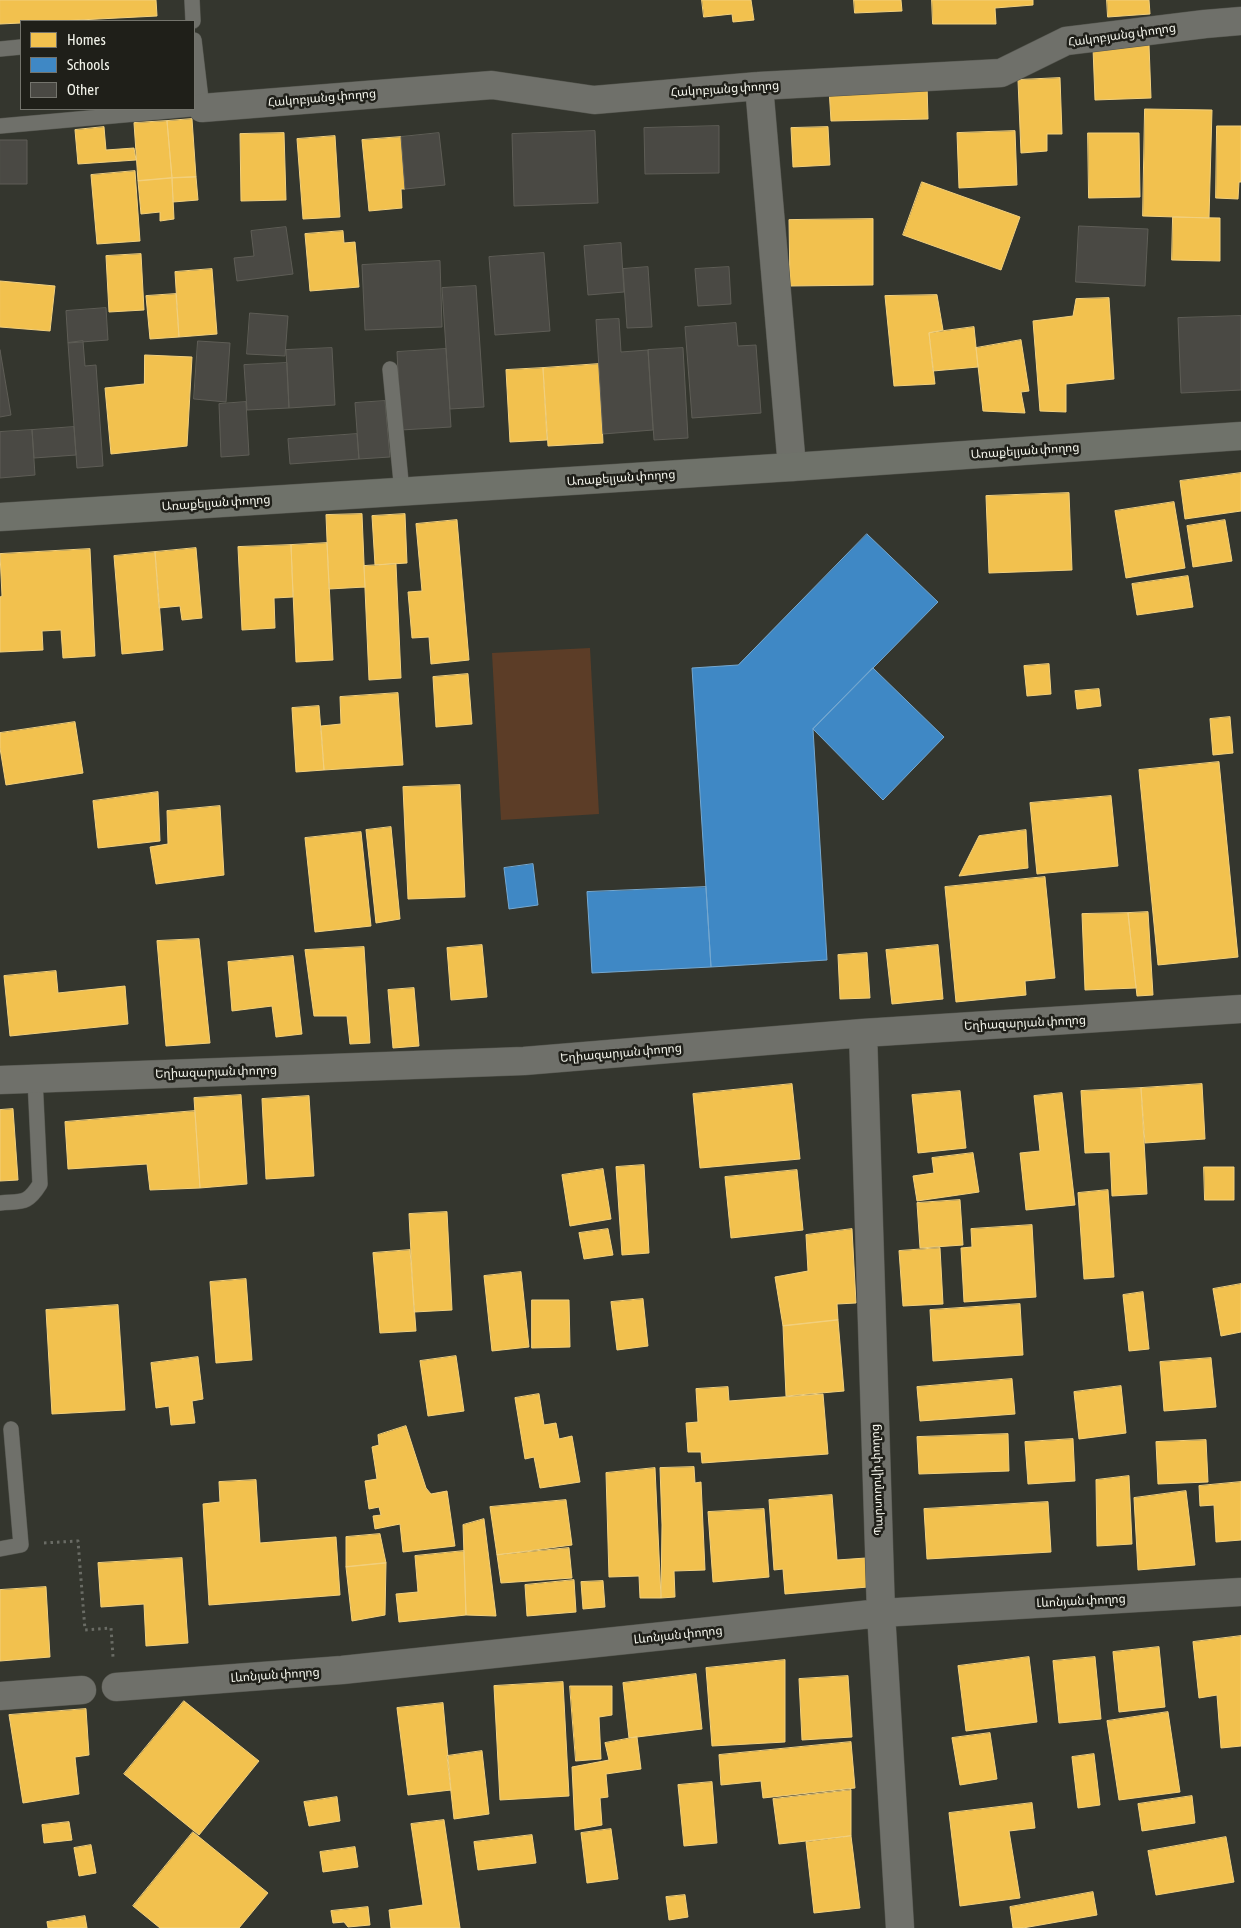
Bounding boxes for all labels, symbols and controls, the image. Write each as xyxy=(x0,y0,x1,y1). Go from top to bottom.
legend xyxy=(20,20,195,110)
street label: Հակոբյանց փողոց xyxy=(1067,20,1177,50)
text: Homes xyxy=(67,31,106,48)
text: Schools xyxy=(67,56,110,73)
street label: Հակոբյանց փողոց xyxy=(670,78,780,100)
text: Other xyxy=(67,81,99,98)
street label: Հակոբյանց փողոց xyxy=(267,86,377,110)
street label: Առաքելյան փողոց xyxy=(970,440,1080,462)
street label: Առաքելյան փողոց xyxy=(566,467,676,489)
street label: Առաքելյան փողոց xyxy=(161,492,271,514)
street label: Եղիազարյան փողոց xyxy=(964,1013,1086,1033)
street label: Եղիազարյան փողոց xyxy=(560,1041,682,1065)
street label: Եղիազարյան փողոց xyxy=(155,1063,277,1081)
street label: Պարսողովի փողոց xyxy=(868,1424,886,1536)
street label: Լևոնյան փողոց xyxy=(1036,1591,1126,1611)
street label: Լևոնյան փողոց xyxy=(633,1623,723,1647)
street label: Լևոնյան փողոց xyxy=(230,1665,320,1685)

